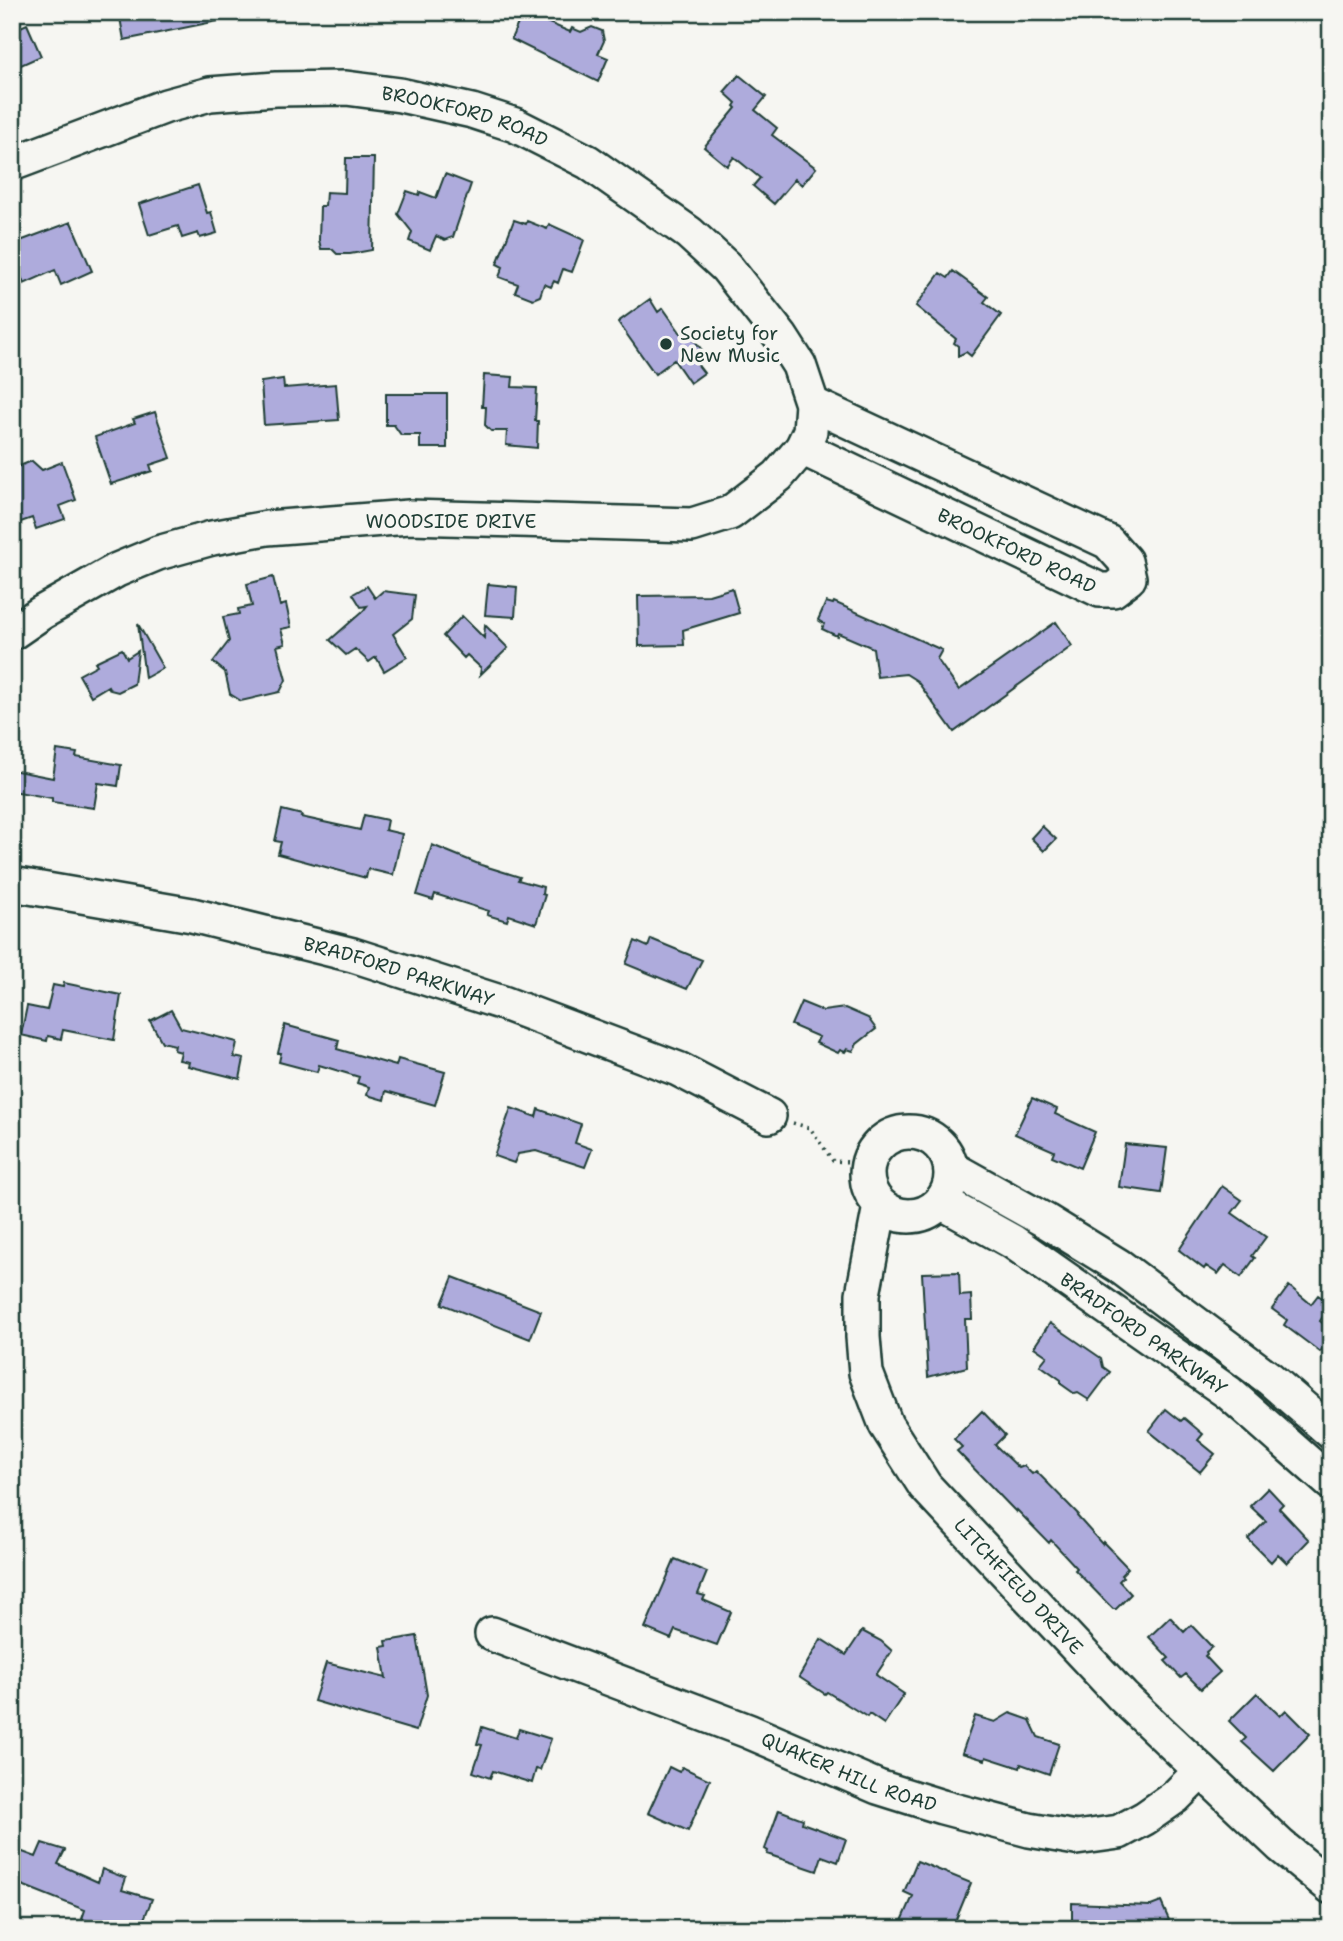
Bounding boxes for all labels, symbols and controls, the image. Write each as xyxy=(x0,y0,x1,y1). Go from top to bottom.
street label: BROOKFORD ROAD xyxy=(380,81,552,153)
place label: Society for New Music xyxy=(680,321,780,368)
marker: Society for New Music xyxy=(658,336,674,352)
street label: BROOKFORD ROAD xyxy=(933,502,1100,599)
street label: WOODSIDE DRIVE xyxy=(366,509,537,534)
street label: BRADFORD PARKWAY xyxy=(301,931,498,1013)
street label: BRADFORD PARKWAY xyxy=(1055,1267,1232,1401)
street label: LITCHFIELD DRIVE xyxy=(948,1513,1089,1660)
street label: QUAKER HILL ROAD xyxy=(757,1726,940,1818)

